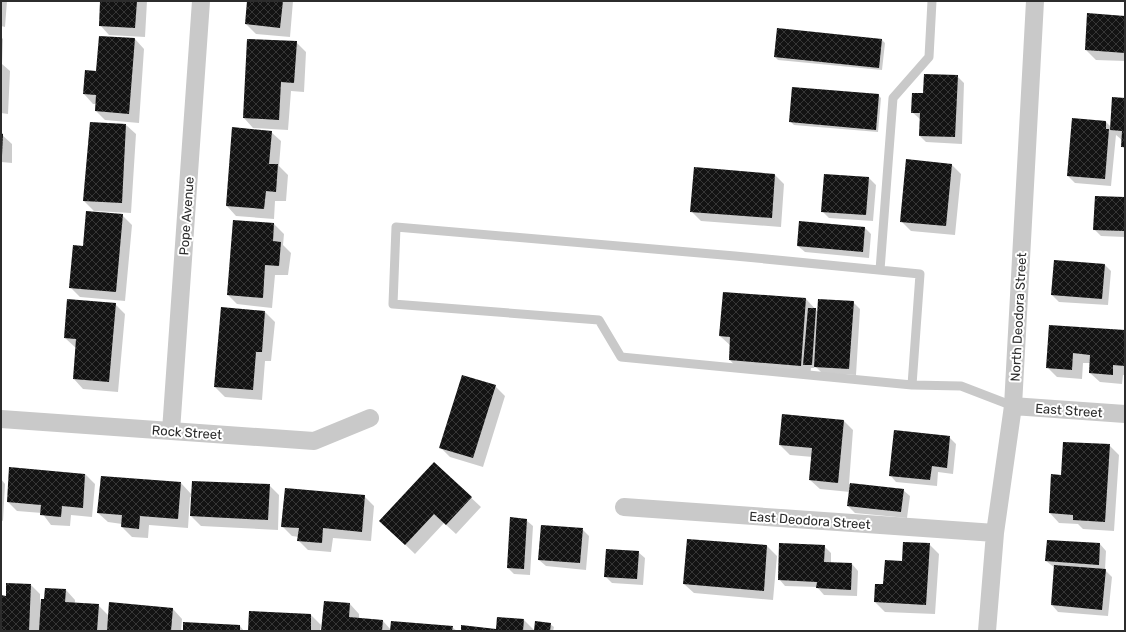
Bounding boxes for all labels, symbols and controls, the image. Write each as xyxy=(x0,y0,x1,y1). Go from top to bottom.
street label: Pope Avenue xyxy=(176,176,197,256)
street label: North Deodora Street xyxy=(1008,252,1029,382)
street label: East Street xyxy=(1035,401,1103,420)
street label: Rock Street xyxy=(151,423,223,442)
street label: East Deodora Street xyxy=(749,509,871,532)

